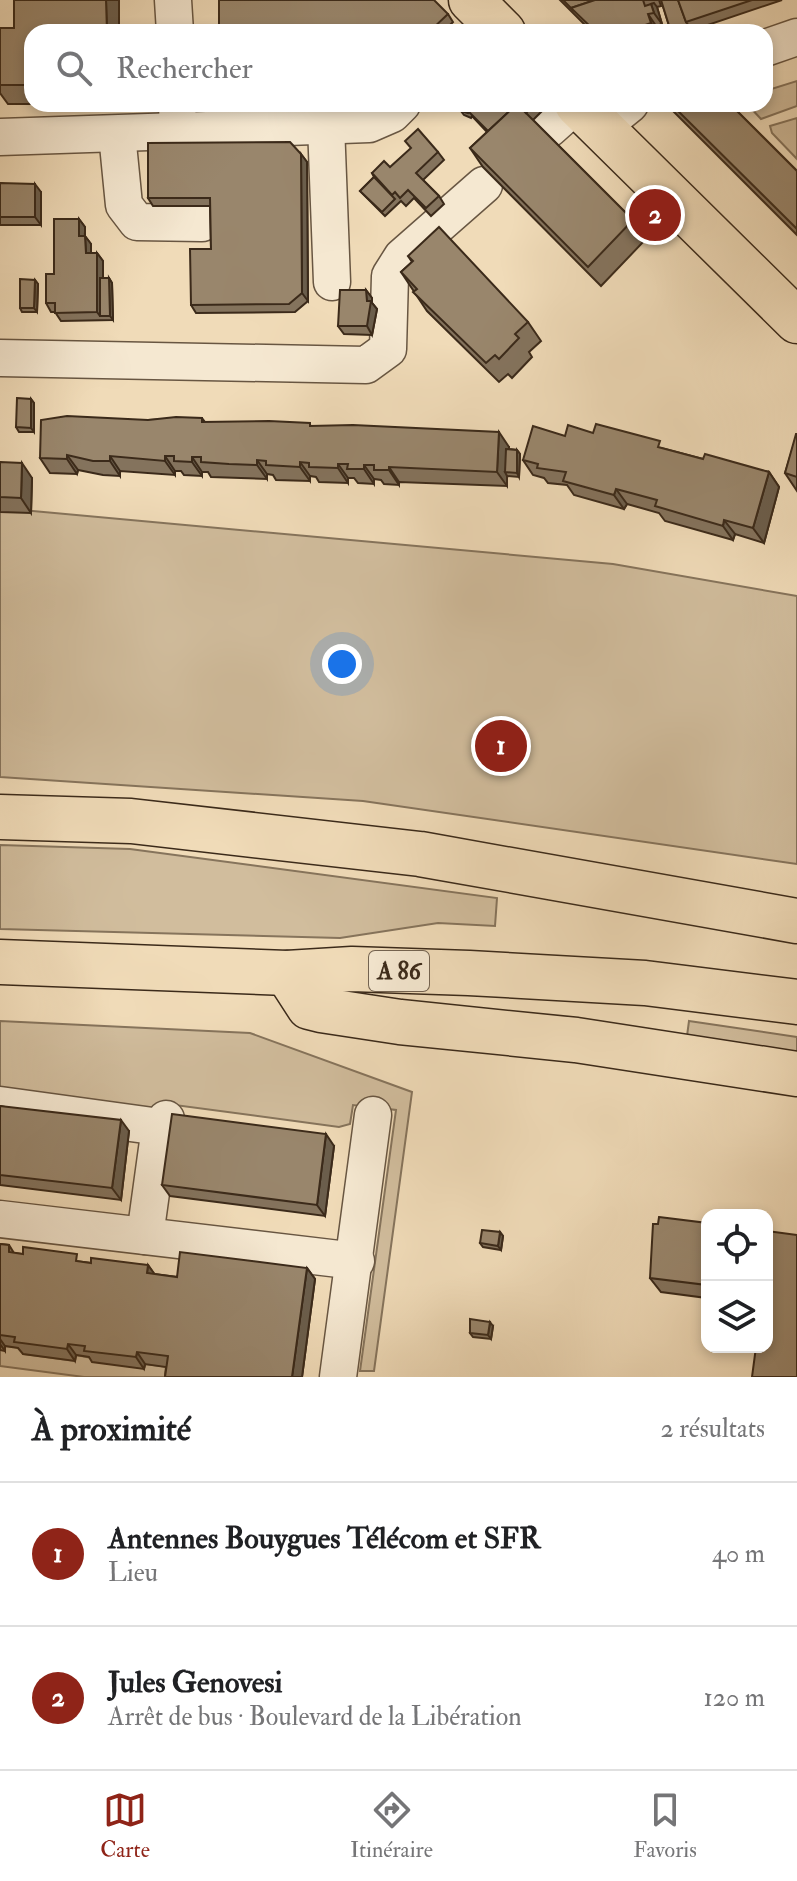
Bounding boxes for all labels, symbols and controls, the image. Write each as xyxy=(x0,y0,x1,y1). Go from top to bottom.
search box xyxy=(24,24,773,112)
icon: search xyxy=(52,46,96,90)
text: Rechercher xyxy=(116,50,253,87)
pin: 2 xyxy=(629,185,681,245)
your location xyxy=(322,644,362,684)
pin: 1 xyxy=(475,716,527,776)
road number: A 86 xyxy=(369,951,429,991)
map controls xyxy=(701,1209,773,1353)
button: locate xyxy=(701,1209,773,1281)
button: layers xyxy=(701,1281,773,1353)
text: À proximité xyxy=(32,1408,191,1451)
text: 2 résultats xyxy=(661,1413,765,1445)
text: Antennes Bouygues Télécom et SFR xyxy=(108,1520,540,1557)
text: 1 xyxy=(53,1538,63,1570)
text: 40 m xyxy=(712,1538,765,1570)
text: Lieu xyxy=(108,1557,158,1589)
text: Jules Genovesi xyxy=(108,1664,283,1701)
text: 2 xyxy=(51,1682,65,1714)
text: 120 m xyxy=(704,1682,765,1714)
text: Arrêt de bus · Boulevard de la Libération xyxy=(108,1701,522,1733)
tab: Carte xyxy=(100,1788,150,1864)
tab: Itinéraire xyxy=(350,1788,433,1864)
tab: Favoris xyxy=(633,1788,697,1864)

